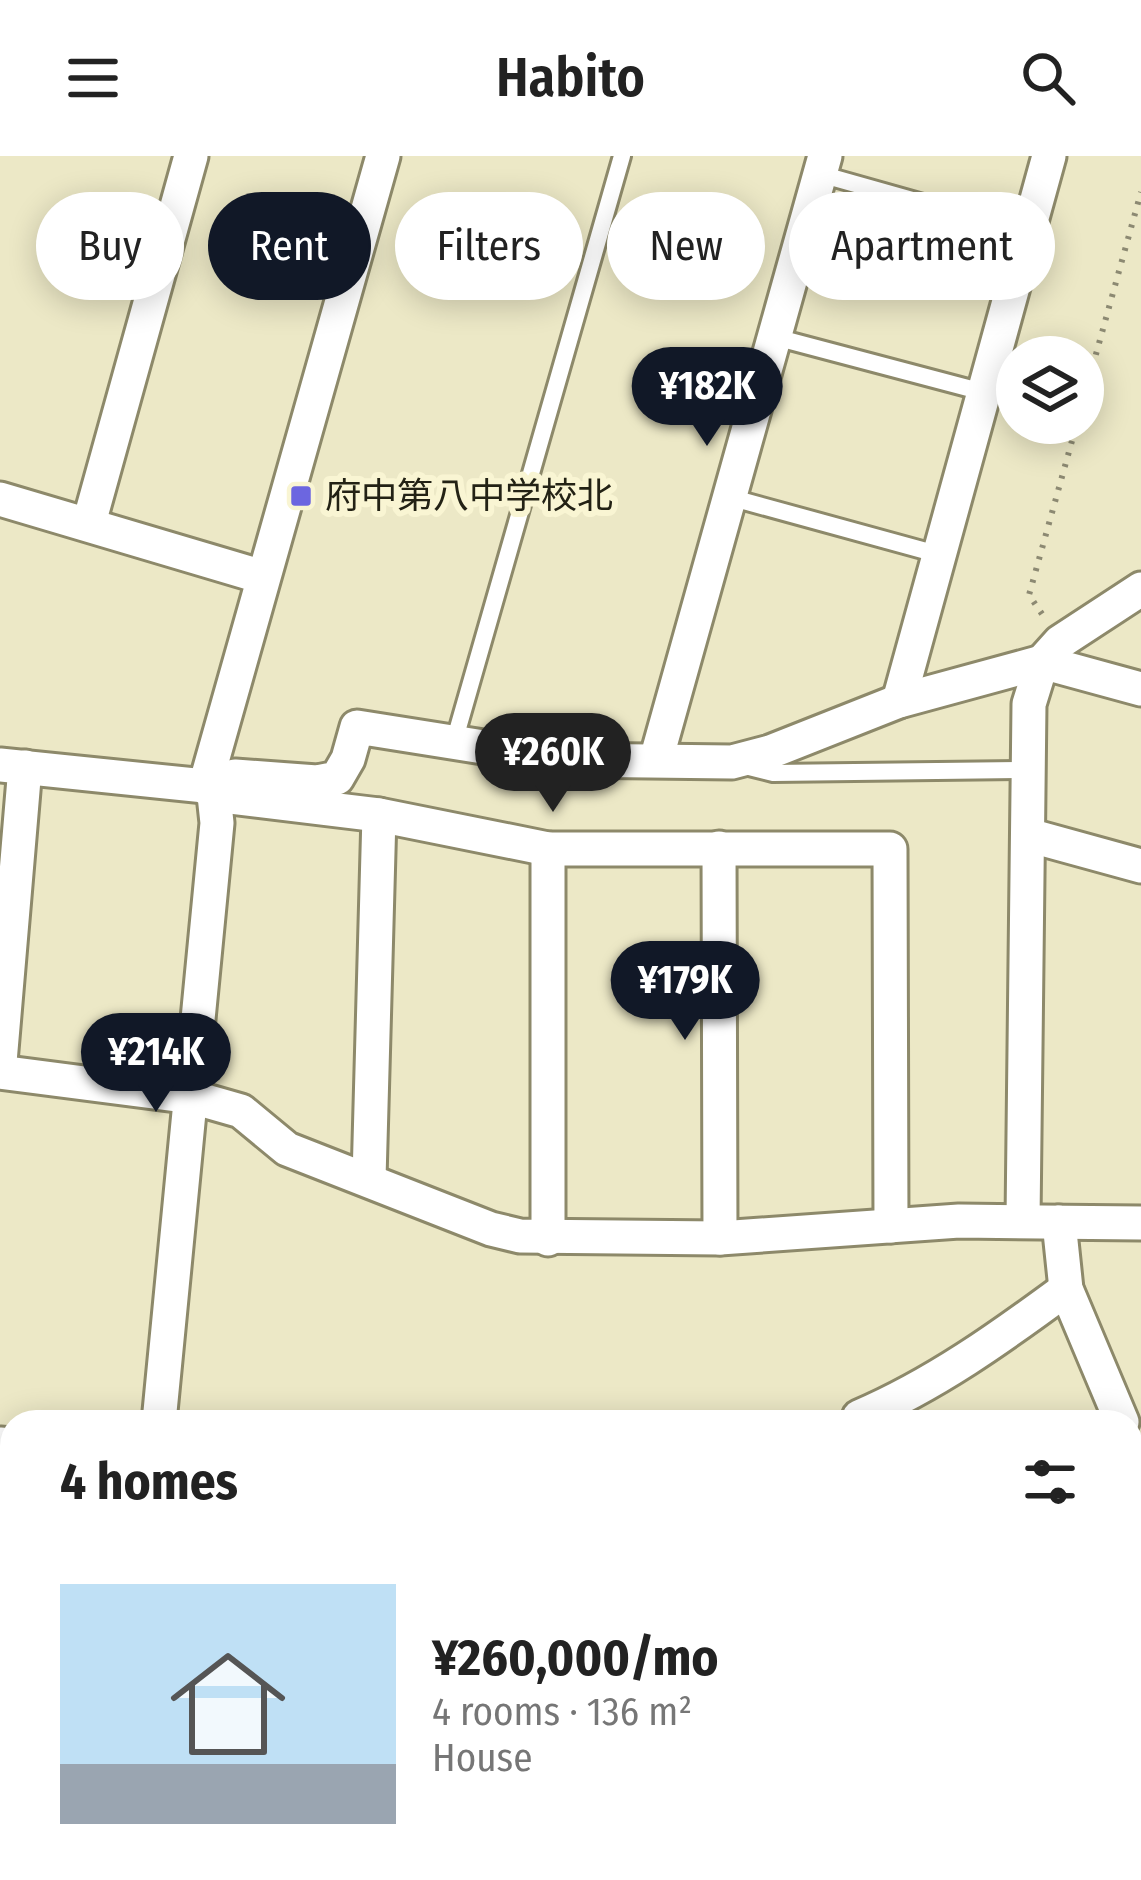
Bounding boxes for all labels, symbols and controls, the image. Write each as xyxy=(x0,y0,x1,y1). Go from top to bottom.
icon: menu xyxy=(60,45,126,111)
icon: search xyxy=(1015,45,1081,111)
text: Habito xyxy=(496,46,645,110)
chip: Buy xyxy=(36,192,184,300)
chip: Rent xyxy=(208,192,371,300)
chip: Filters xyxy=(395,192,583,300)
chip: New xyxy=(607,192,765,300)
chip: Apartment xyxy=(789,192,1055,300)
map controls xyxy=(996,336,1104,444)
button: layers xyxy=(996,336,1104,444)
pin: ¥182K xyxy=(623,347,791,449)
text: ¥182K xyxy=(659,363,755,409)
place label: 府中第八中学校北 xyxy=(325,474,613,518)
marker: 府中第八中学校北 xyxy=(288,483,314,509)
pin: ¥260K xyxy=(469,713,637,815)
text: ¥260K xyxy=(502,729,604,775)
pin: ¥179K xyxy=(601,941,769,1043)
text: ¥179K xyxy=(638,957,732,1003)
pin: ¥214K xyxy=(72,1013,240,1115)
text: ¥214K xyxy=(108,1029,204,1075)
icon: filters xyxy=(1017,1449,1083,1515)
text: 4 homes xyxy=(60,1451,238,1513)
text: ¥260,000/mo xyxy=(432,1627,719,1689)
icon: home xyxy=(156,1632,300,1776)
text: 4 rooms · 136 m² xyxy=(432,1689,692,1735)
text: House xyxy=(432,1735,532,1781)

